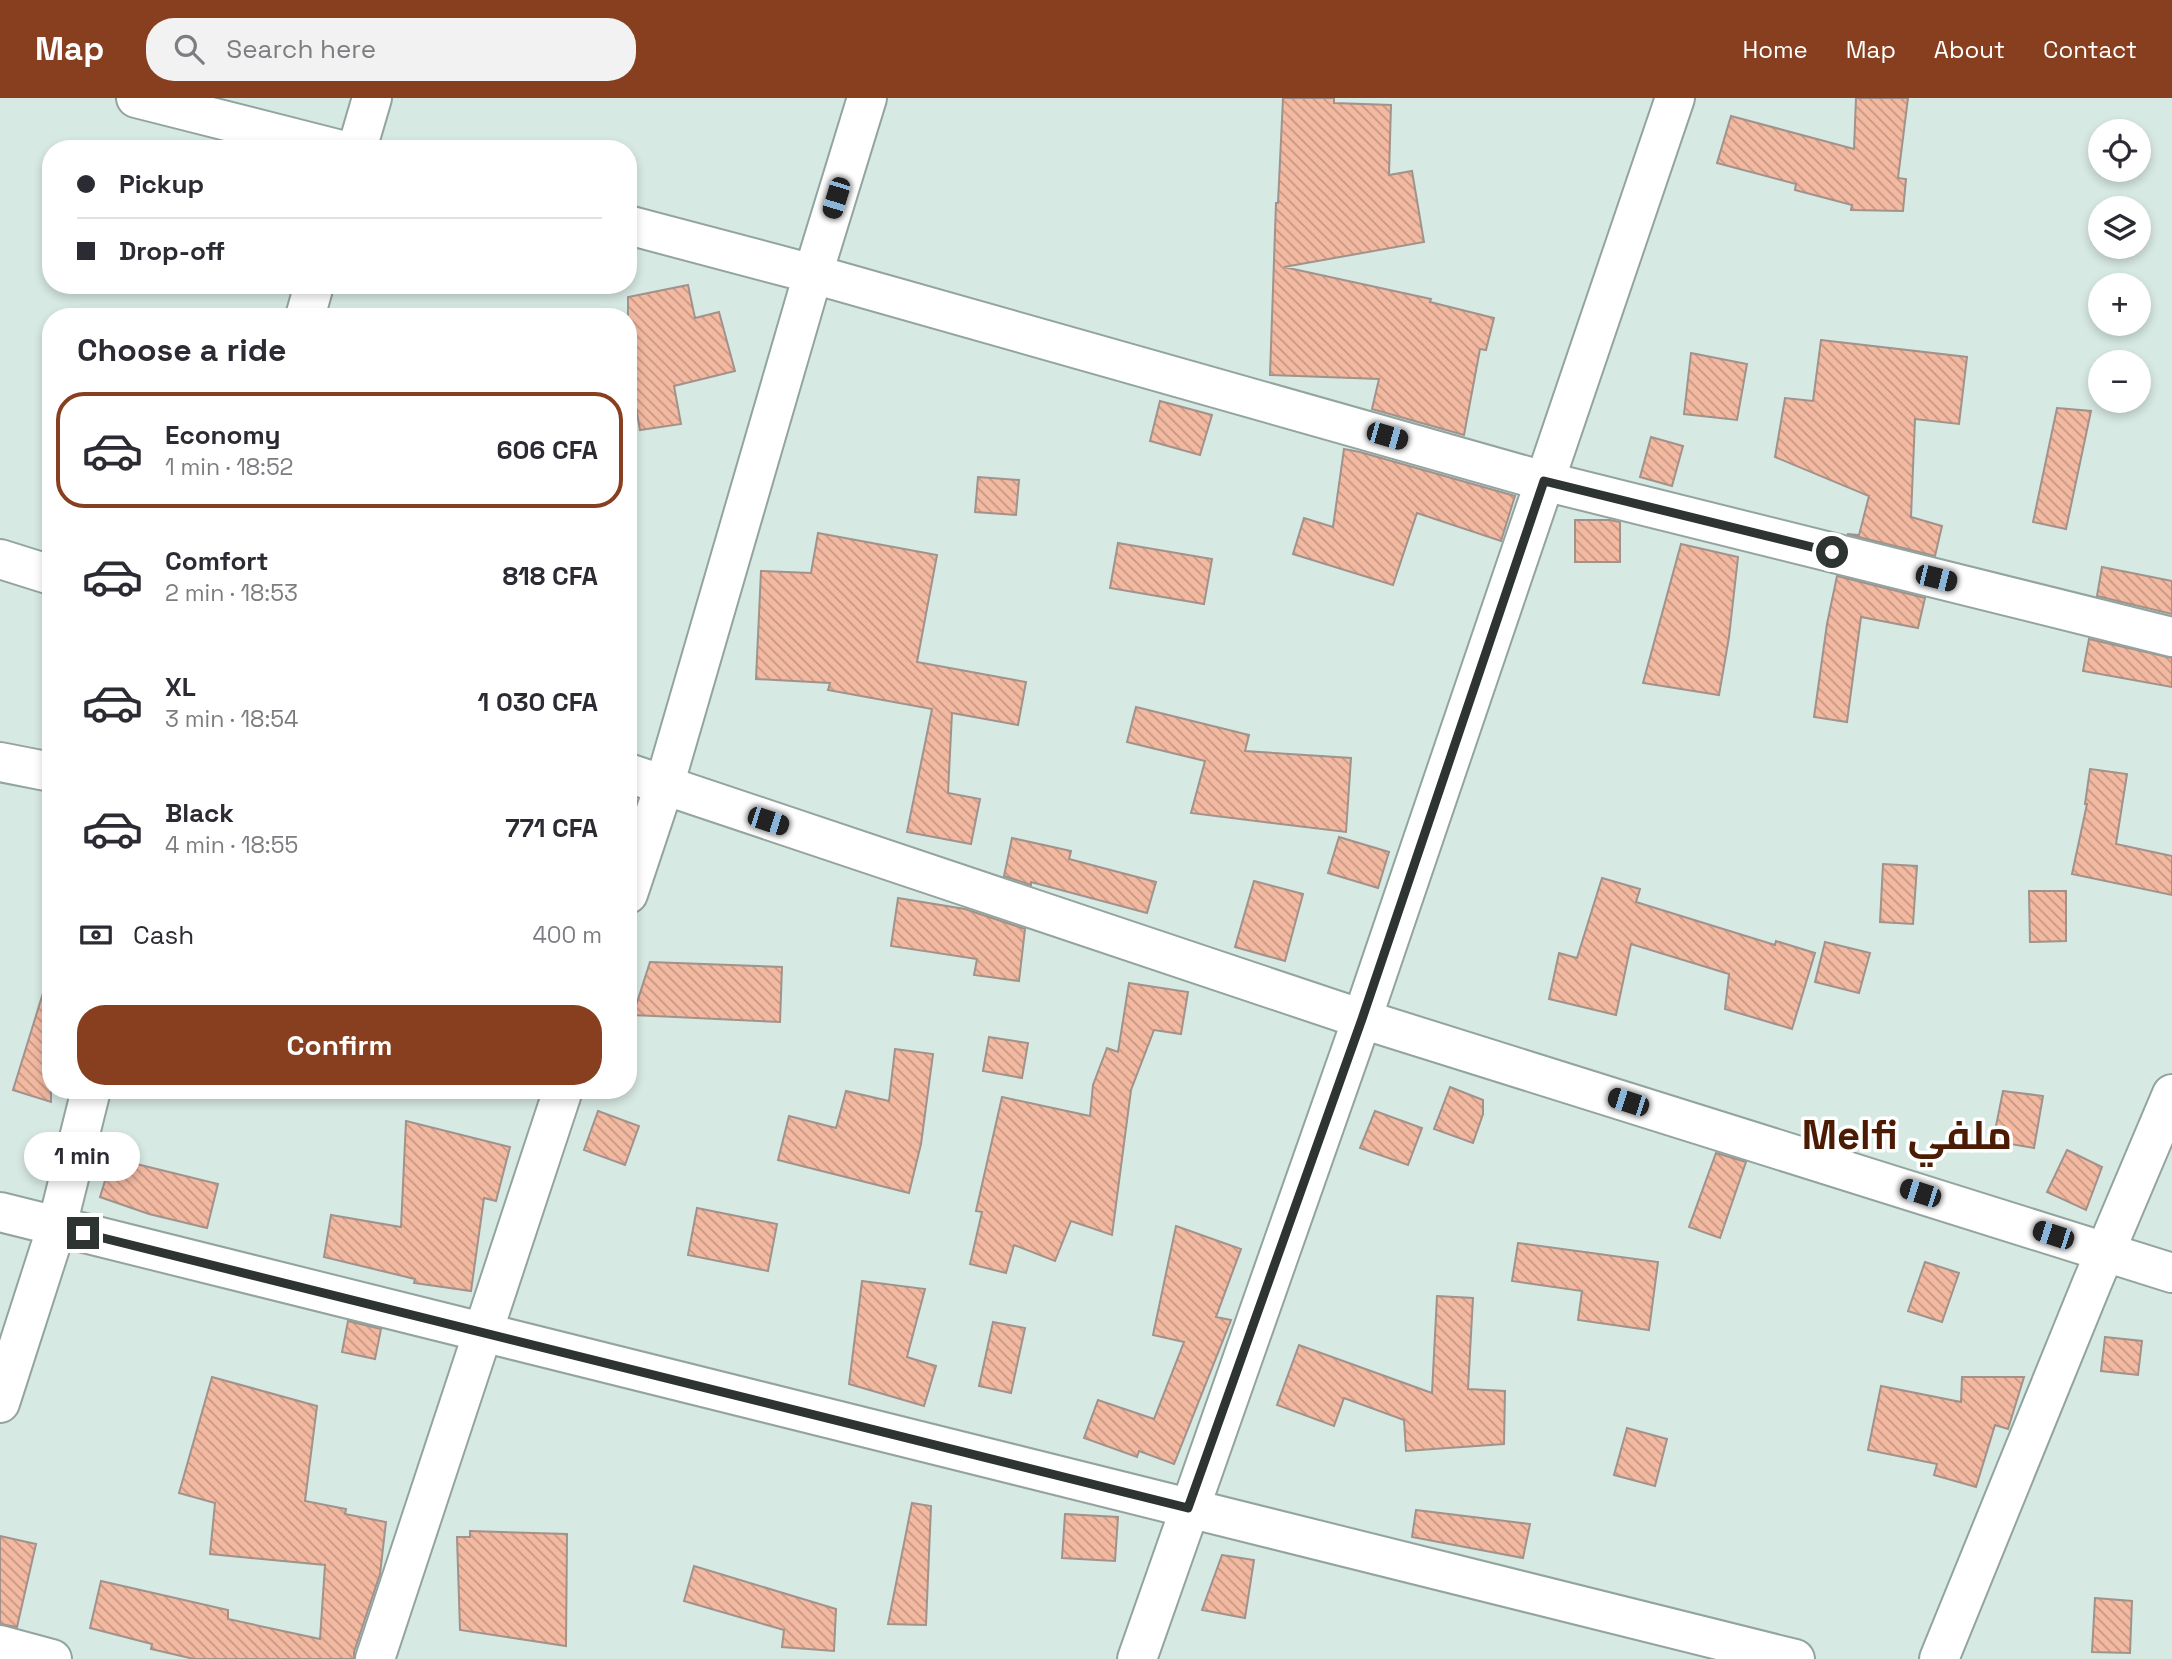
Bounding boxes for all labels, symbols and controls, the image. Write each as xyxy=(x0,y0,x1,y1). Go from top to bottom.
search box xyxy=(146,18,636,81)
text: Map xyxy=(35,28,104,70)
icon: search xyxy=(170,30,208,68)
text: Search here xyxy=(226,32,376,66)
text: Home xyxy=(1742,34,1808,65)
text: Map xyxy=(1846,34,1896,65)
text: About xyxy=(1934,34,2005,65)
text: Contact xyxy=(2043,34,2137,65)
map controls xyxy=(2088,119,2151,413)
button: locate xyxy=(2088,119,2151,182)
text: Pickup xyxy=(119,167,204,201)
car xyxy=(820,175,853,221)
button: layers xyxy=(2088,196,2151,259)
text: Drop-off xyxy=(119,234,225,268)
button: + xyxy=(2088,273,2151,336)
text: Choose a ride xyxy=(77,330,287,370)
button: − xyxy=(2088,350,2151,413)
text: Economy xyxy=(165,418,281,452)
icon: car xyxy=(81,419,144,482)
car xyxy=(1364,420,1411,452)
text: 606 CFA xyxy=(496,433,598,467)
text: 1 min · 18:52 xyxy=(165,452,293,482)
route start xyxy=(1816,536,1848,568)
text: Comfort xyxy=(165,544,268,578)
icon: car xyxy=(81,545,144,608)
text: 818 CFA xyxy=(502,559,598,593)
car xyxy=(1914,563,1959,593)
text: 2 min · 18:53 xyxy=(165,578,298,608)
text: XL xyxy=(165,670,196,704)
icon: car xyxy=(81,671,144,734)
text: 1 030 CFA xyxy=(478,685,598,719)
text: 3 min · 18:54 xyxy=(165,704,298,734)
text: Black xyxy=(165,796,234,830)
icon: car xyxy=(81,797,144,860)
car xyxy=(745,805,792,837)
text: 771 CFA xyxy=(505,811,598,845)
text: 4 min · 18:55 xyxy=(165,830,298,860)
icon: cash xyxy=(77,916,115,954)
text: Cash xyxy=(133,918,194,952)
text: 400 m xyxy=(532,920,602,950)
button: Confirm xyxy=(77,1005,602,1085)
car xyxy=(1605,1086,1652,1118)
district label: Melfi ملفي xyxy=(1802,1110,2012,1167)
callout: 1 min xyxy=(25,1132,141,1180)
text: 1 min xyxy=(54,1141,110,1171)
car xyxy=(1897,1177,1944,1209)
route end xyxy=(67,1217,99,1249)
car xyxy=(2030,1219,2077,1251)

